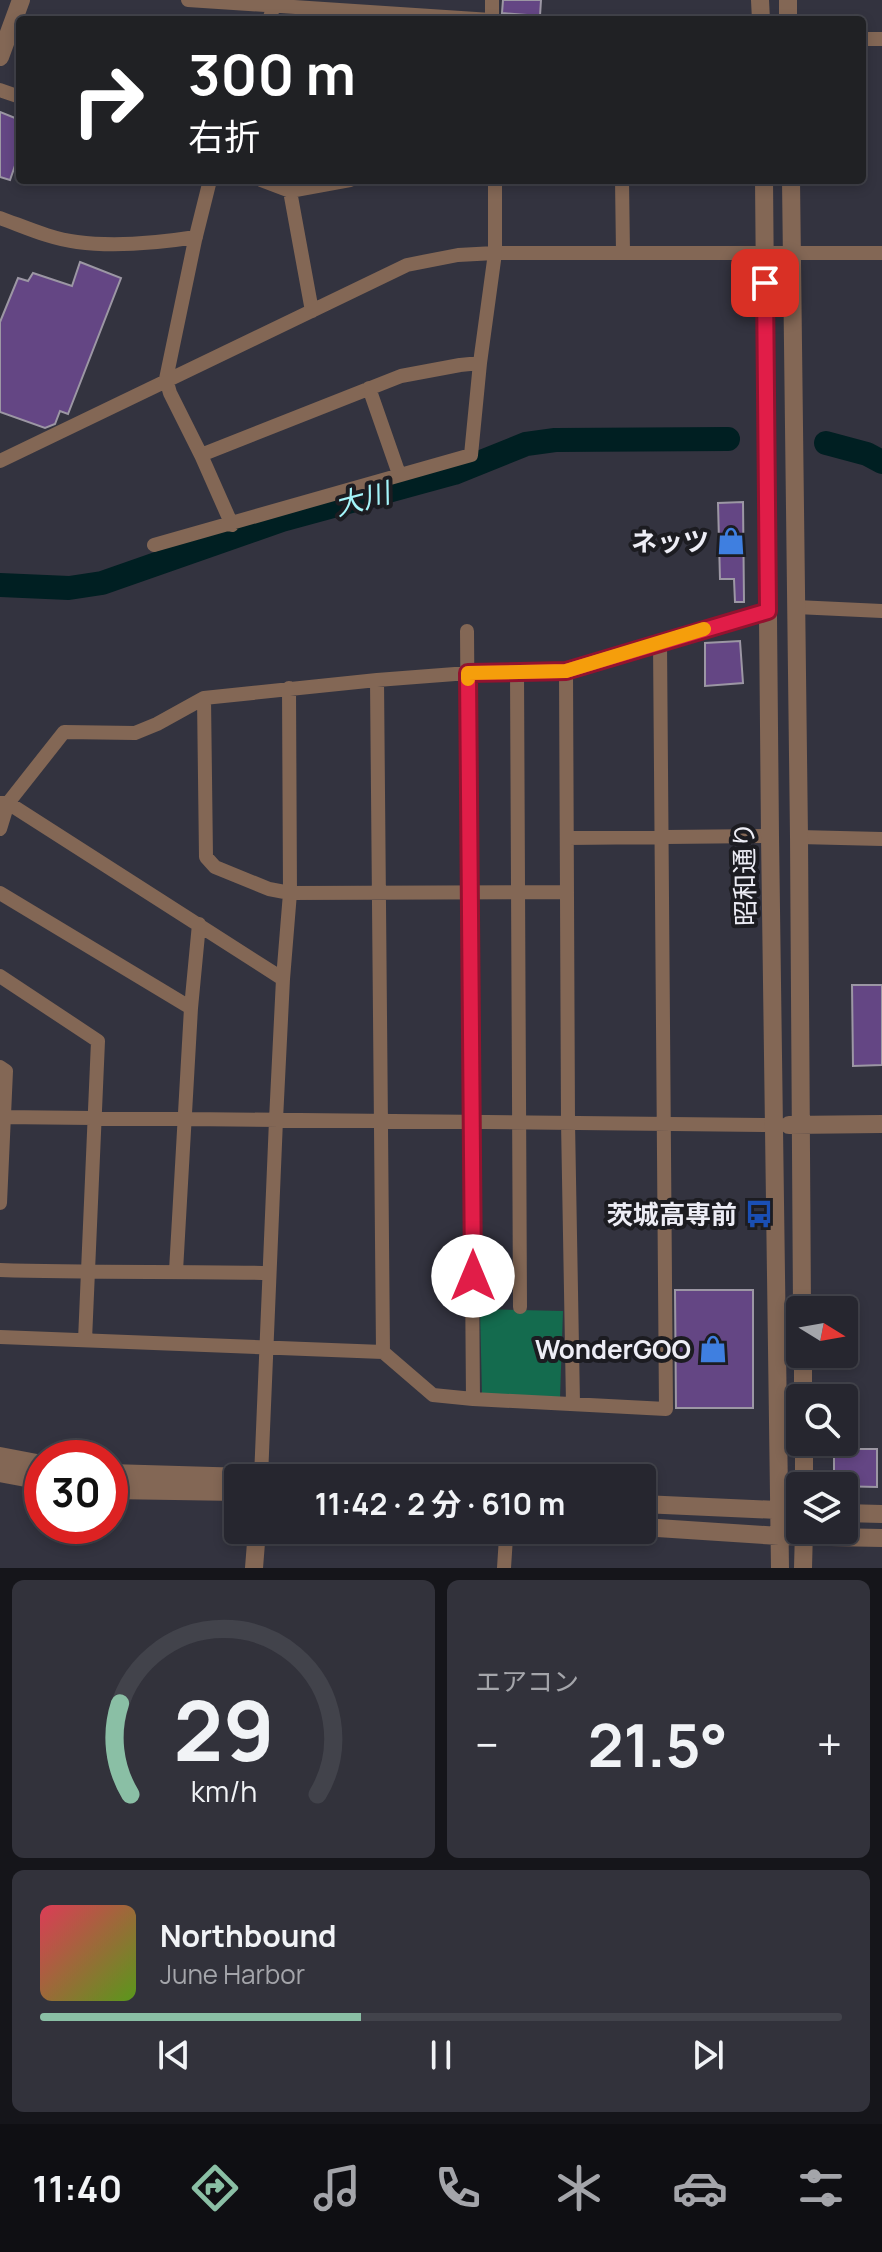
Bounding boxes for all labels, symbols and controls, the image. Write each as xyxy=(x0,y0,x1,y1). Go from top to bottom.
text: 300 m xyxy=(188,35,356,112)
icon: right xyxy=(56,48,160,152)
text: 右折 xyxy=(188,112,260,161)
pin xyxy=(731,249,799,317)
icon: arrive xyxy=(743,261,787,305)
water label: 大川 xyxy=(330,472,397,524)
place label: ネッツ xyxy=(631,523,709,559)
shop icon: ネッツ xyxy=(716,526,746,556)
street label: 昭和通り xyxy=(725,822,763,926)
place label: 茨城高専前 xyxy=(607,1196,737,1232)
bus stop icon: 茨城高専前 xyxy=(744,1199,774,1229)
position arrow xyxy=(431,1234,515,1318)
north arrow xyxy=(786,1296,858,1368)
map controls xyxy=(786,1296,858,1544)
place label: WonderGOO xyxy=(535,1331,691,1367)
shop icon: WonderGOO xyxy=(698,1334,728,1364)
button: search xyxy=(786,1384,858,1456)
speed limit sign: 30 xyxy=(24,1440,128,1544)
button: layers xyxy=(786,1472,858,1544)
text: 11:42 · 2 分 · 610 m xyxy=(315,1483,565,1524)
text: エアコン xyxy=(475,1663,579,1699)
text: 29 xyxy=(173,1672,274,1786)
text: 21.5° xyxy=(588,1703,728,1785)
text: − xyxy=(475,1714,499,1774)
text: + xyxy=(817,1714,842,1774)
text: km/h xyxy=(190,1772,257,1811)
text: Northbound xyxy=(160,1915,337,1956)
text: June Harbor xyxy=(160,1956,305,1992)
icon: previous xyxy=(152,2033,196,2077)
icon: pause xyxy=(419,2033,463,2077)
icon: next xyxy=(686,2033,730,2077)
icon: directions xyxy=(187,2160,243,2216)
icon: music xyxy=(309,2160,365,2216)
icon: phone xyxy=(430,2160,486,2216)
icon: climate xyxy=(551,2160,607,2216)
icon: car xyxy=(672,2160,728,2216)
icon: filters xyxy=(793,2160,849,2216)
text: 11:40 xyxy=(33,2164,122,2213)

